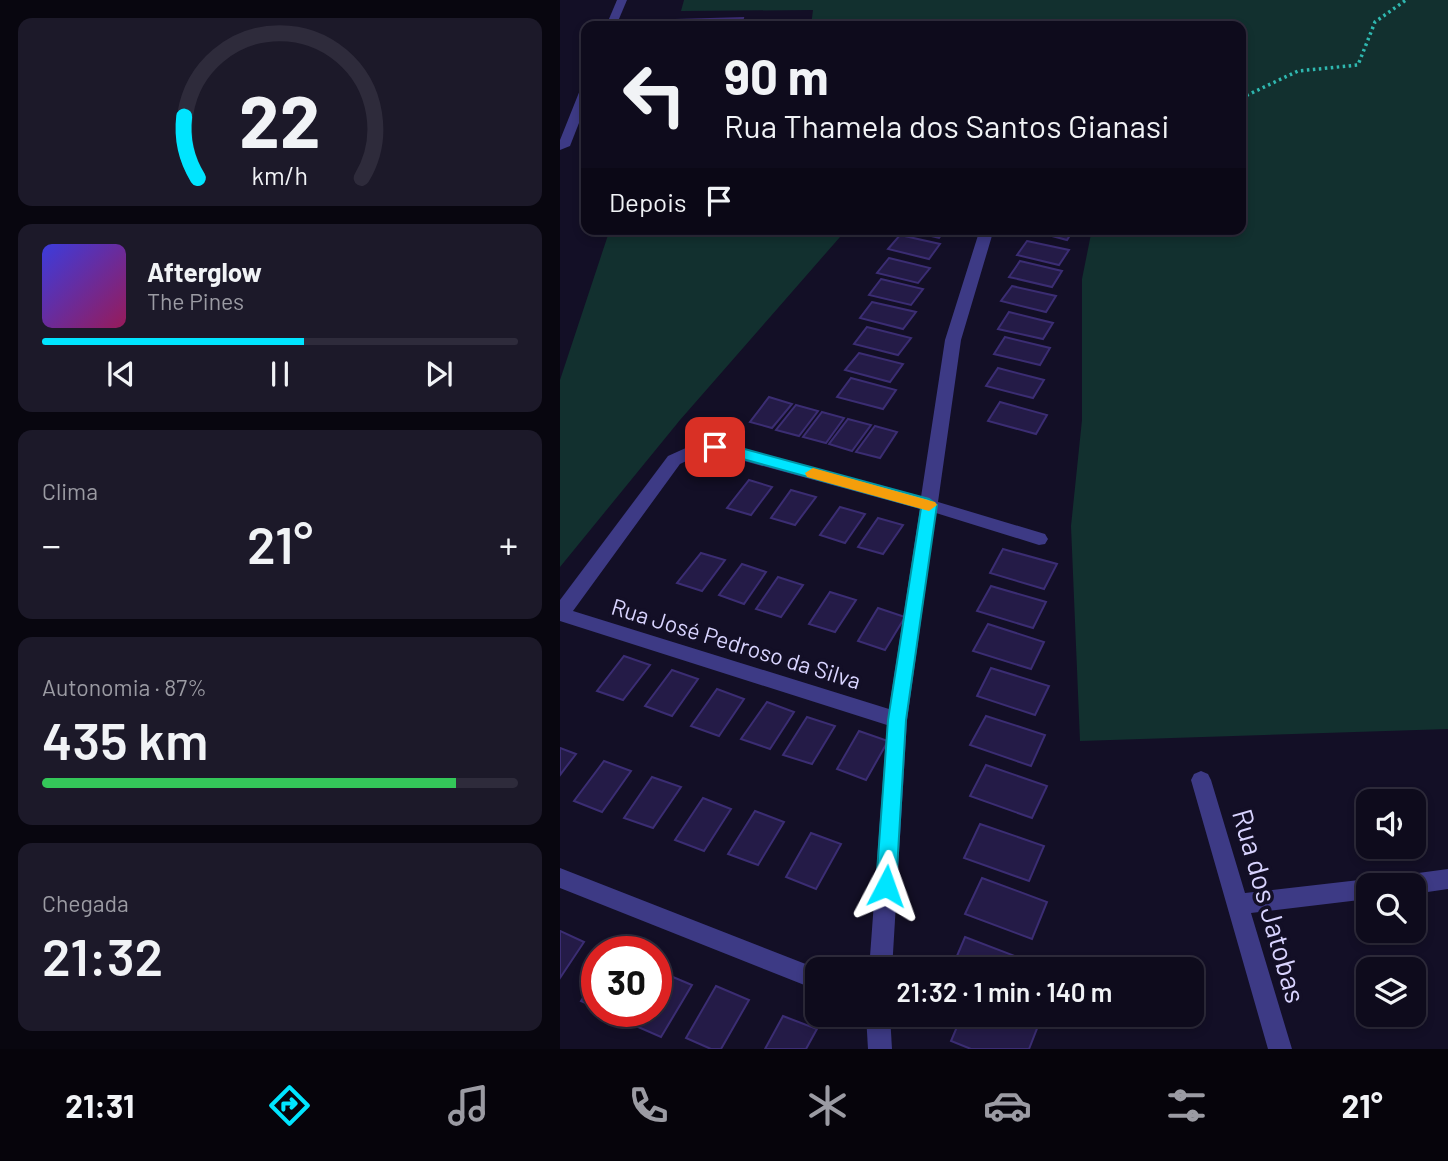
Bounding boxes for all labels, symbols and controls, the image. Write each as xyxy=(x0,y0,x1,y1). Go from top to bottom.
text: 90 m xyxy=(724,46,829,105)
icon: left xyxy=(609,49,700,140)
text: 22 xyxy=(239,75,321,163)
text: Rua Thamela dos Santos Gianasi xyxy=(724,106,1169,144)
text: km/h xyxy=(252,160,308,190)
icon: arrive xyxy=(700,182,738,220)
text: Depois xyxy=(609,186,686,217)
text: Afterglow xyxy=(147,256,262,287)
text: The Pines xyxy=(147,287,244,315)
icon: previous xyxy=(102,355,140,393)
icon: pause xyxy=(261,355,299,393)
icon: next xyxy=(420,355,458,393)
pin xyxy=(685,417,745,477)
icon: arrive xyxy=(696,428,734,466)
text: Clima xyxy=(42,477,98,505)
text: 21° xyxy=(247,512,313,574)
text: − xyxy=(42,521,61,567)
text: + xyxy=(499,521,518,567)
street label: Rua José Pedroso da Silva xyxy=(608,592,864,694)
text: Autonomia · 87% xyxy=(42,673,207,701)
text: 435 km xyxy=(42,708,208,770)
map controls xyxy=(1356,789,1426,1027)
button: sound xyxy=(1356,789,1426,859)
street label: Rua dos Jatobas xyxy=(1226,805,1314,1007)
position arrow xyxy=(849,849,923,923)
button: search xyxy=(1356,873,1426,943)
text: Chegada xyxy=(42,889,129,917)
text: 21:32 xyxy=(42,924,163,986)
speed limit sign: 30 xyxy=(581,936,672,1027)
button: layers xyxy=(1356,957,1426,1027)
text: 21:32 · 1 min · 140 m xyxy=(897,976,1112,1007)
icon: directions xyxy=(265,1081,314,1130)
icon: music xyxy=(444,1081,493,1130)
icon: phone xyxy=(624,1081,673,1130)
icon: climate xyxy=(803,1081,852,1130)
icon: car xyxy=(983,1081,1032,1130)
icon: filters xyxy=(1162,1081,1211,1130)
text: 21:31 xyxy=(65,1086,134,1124)
text: 21° xyxy=(1342,1086,1383,1124)

